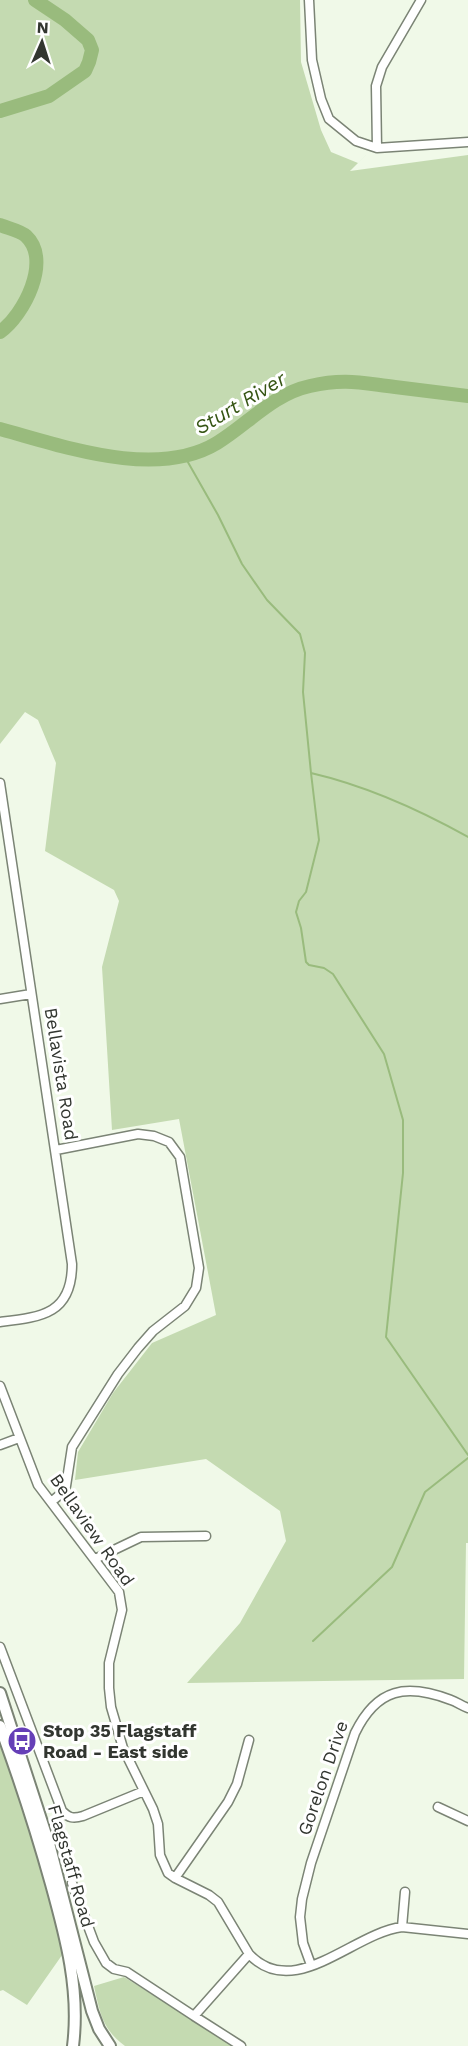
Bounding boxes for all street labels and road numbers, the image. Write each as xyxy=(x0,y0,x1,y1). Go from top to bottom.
street label: Bellavista Road xyxy=(41,1006,82,1142)
street label: Bellaview Road xyxy=(46,1470,139,1590)
street label: Gorelon Drive xyxy=(293,1718,352,1838)
street label: Flagstaff Road xyxy=(44,1802,99,1930)

